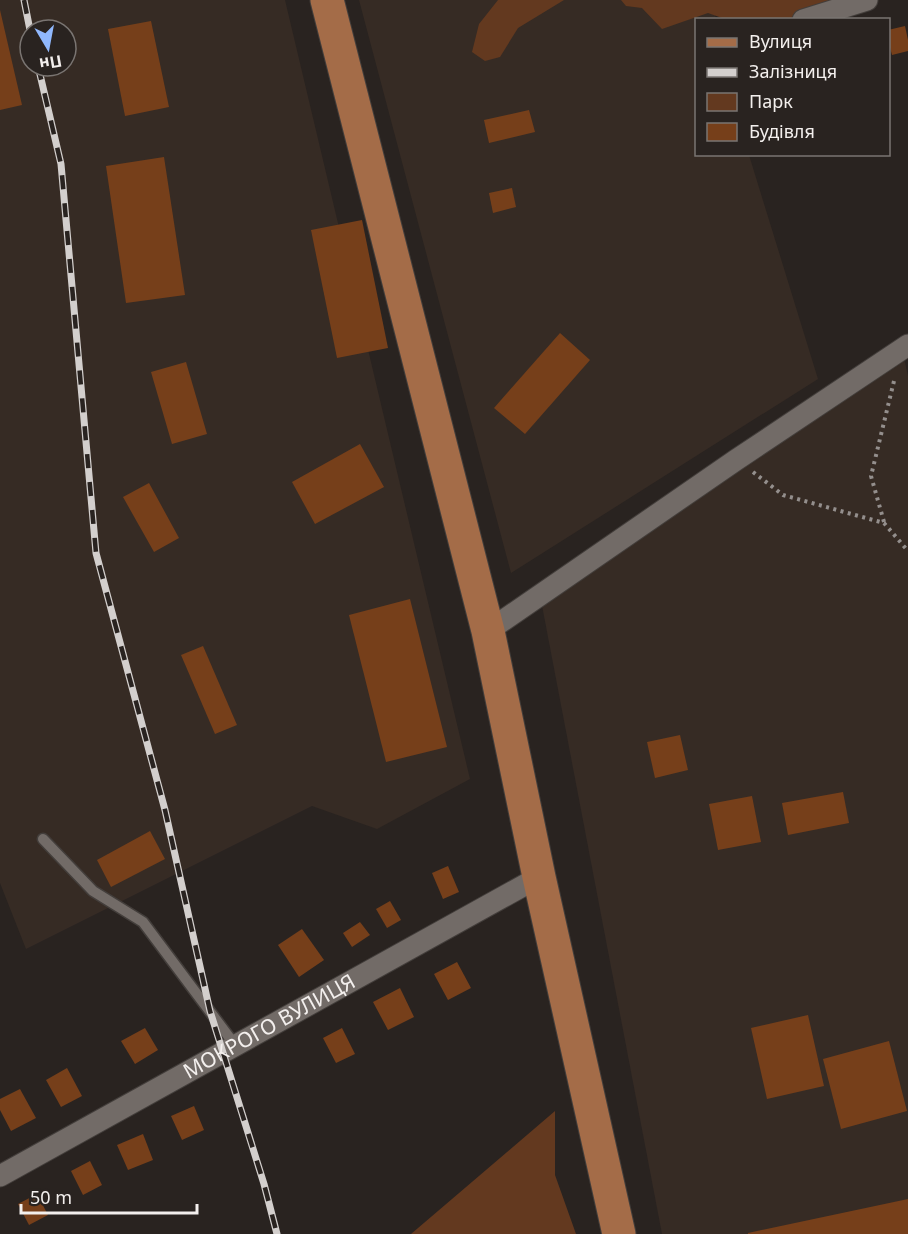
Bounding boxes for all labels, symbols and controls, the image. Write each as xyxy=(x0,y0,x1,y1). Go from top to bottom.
north arrow xyxy=(18,18,78,78)
legend xyxy=(695,18,890,156)
text: Вулиця xyxy=(749,29,812,53)
text: Пн xyxy=(38,50,64,76)
text: Залізниця xyxy=(749,59,837,83)
text: Парк xyxy=(749,89,793,113)
text: Будівля xyxy=(749,119,815,143)
street label: МОКРОГО ВУЛИЦЯ xyxy=(178,967,360,1085)
scale bar xyxy=(21,1177,196,1215)
text: 50 m xyxy=(30,1185,72,1209)

